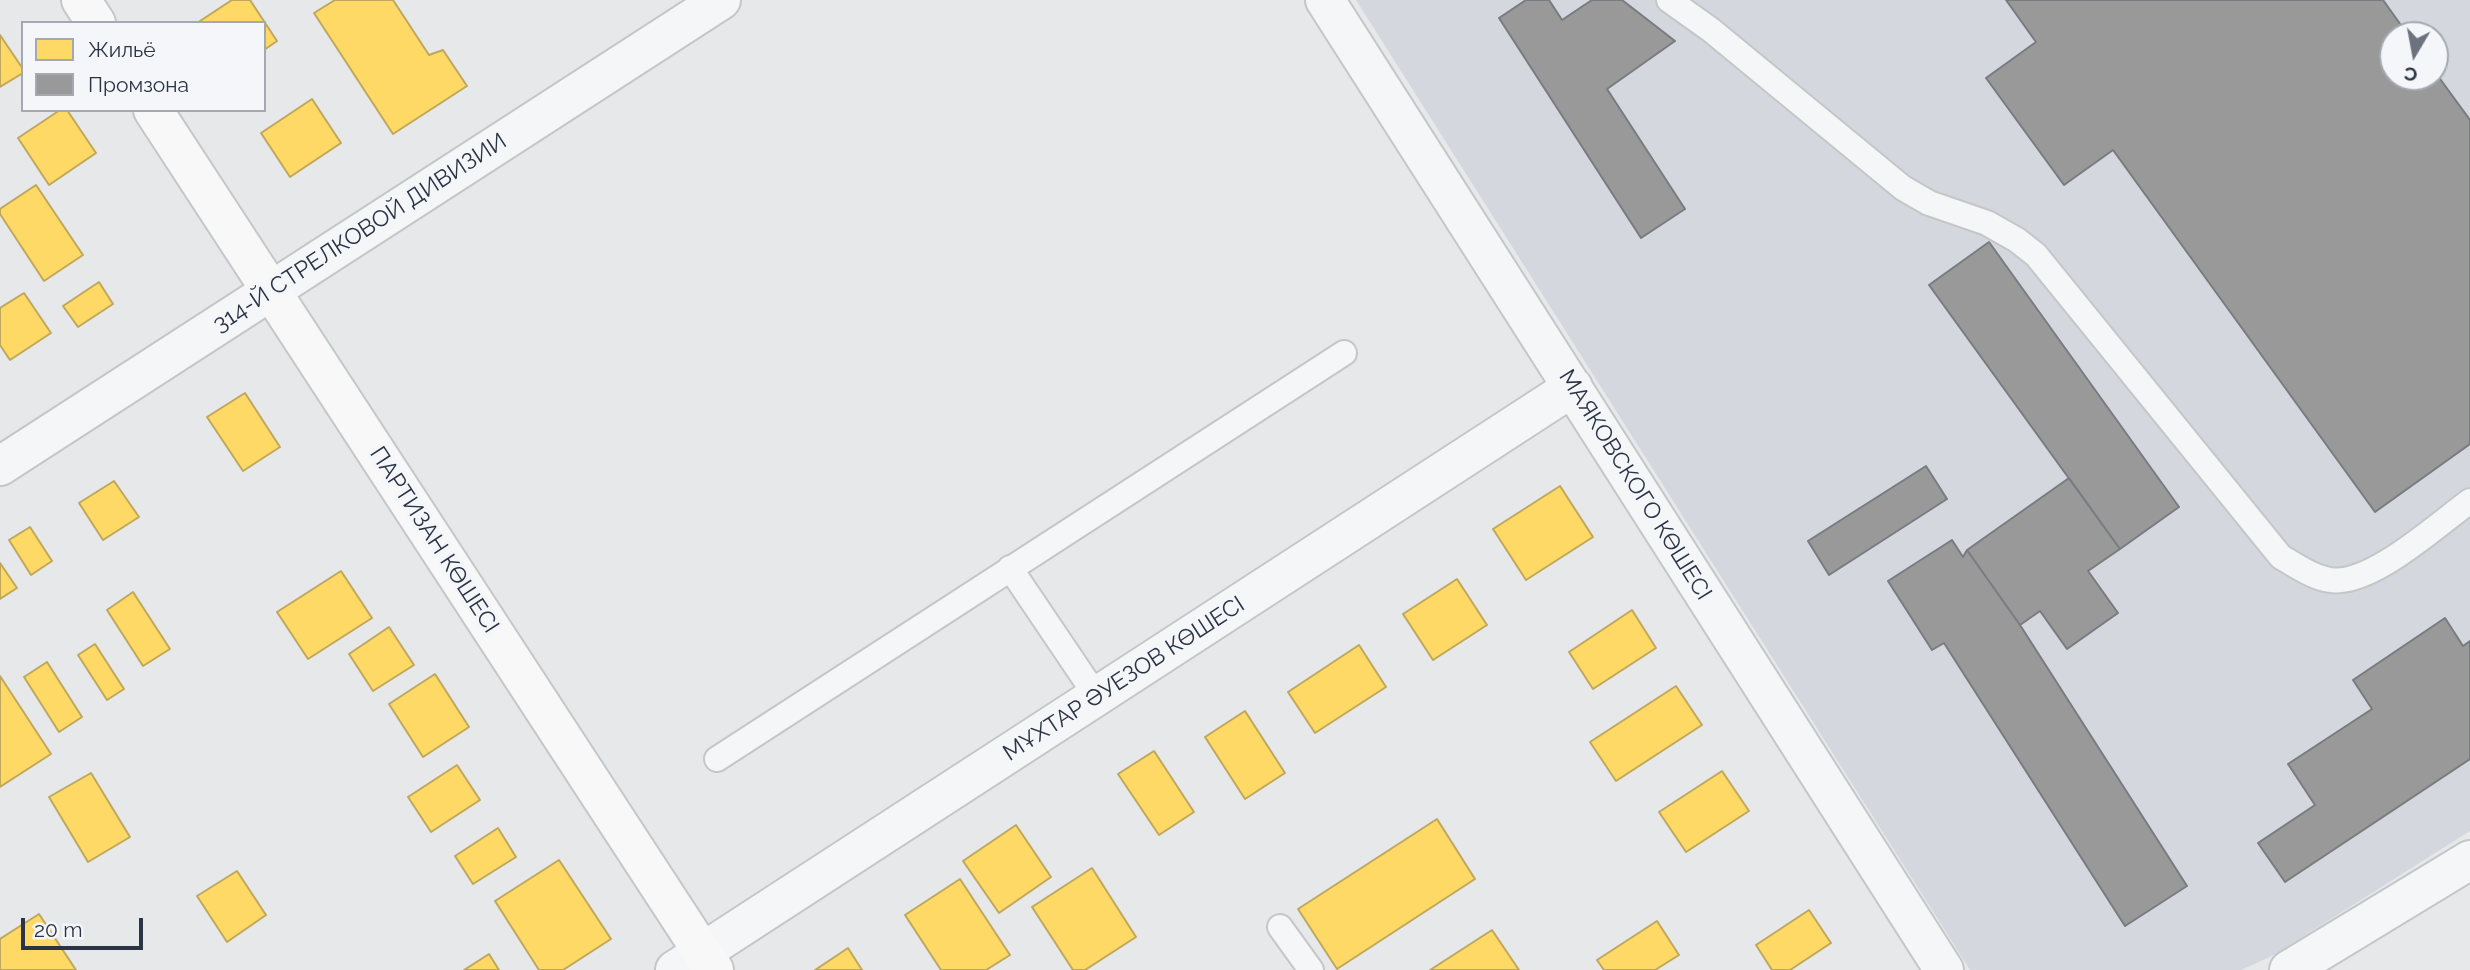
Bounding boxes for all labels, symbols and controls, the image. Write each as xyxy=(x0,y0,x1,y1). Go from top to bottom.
legend xyxy=(21,21,266,112)
north arrow xyxy=(2379,21,2449,91)
text: Жильё xyxy=(88,37,156,62)
text: С xyxy=(2402,63,2419,87)
text: Промзона xyxy=(88,72,189,97)
street label: 314-Й СТРЕЛКОВОЙ ДИВИЗИИ xyxy=(208,128,512,338)
street label: МАЯКОВСКОГО КӨШЕСІ xyxy=(1553,365,1717,605)
street label: ПАРТИЗАН КӨШЕСІ xyxy=(363,442,505,638)
street label: МҰХТАР ӘУЕЗОВ КӨШЕСІ xyxy=(998,591,1250,767)
scale bar xyxy=(24,904,147,948)
text: 20 m xyxy=(34,917,82,942)

